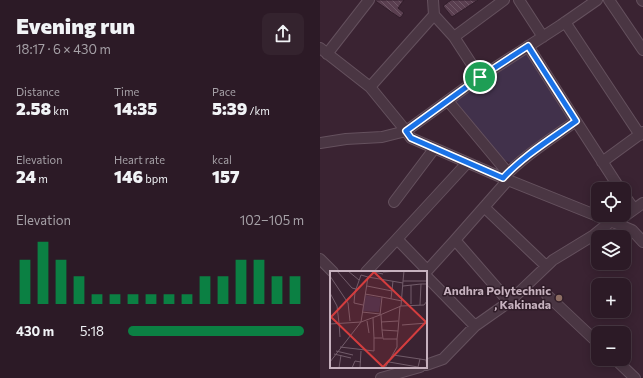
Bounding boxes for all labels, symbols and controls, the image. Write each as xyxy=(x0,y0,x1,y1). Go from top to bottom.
text: Evening run xyxy=(16,12,135,39)
button: share xyxy=(262,13,304,55)
text: 18:17 · 6 × 430 m xyxy=(16,41,111,57)
pin xyxy=(463,60,497,94)
icon: arrive xyxy=(469,66,491,88)
text: Distance xyxy=(16,85,60,98)
text: Time xyxy=(114,85,139,98)
text: Pace xyxy=(212,85,236,98)
text: 2.58 xyxy=(16,98,51,119)
text: 14:35 xyxy=(114,98,157,119)
text: 5:39 xyxy=(212,98,247,119)
text: km xyxy=(51,104,69,117)
text: /km xyxy=(247,104,270,117)
text: Elevation xyxy=(16,153,62,166)
text: Heart rate xyxy=(114,153,165,166)
text: kcal xyxy=(212,153,232,166)
text: 24 xyxy=(16,166,36,187)
text: 146 xyxy=(114,166,143,187)
text: 157 xyxy=(212,166,239,187)
text: m xyxy=(36,172,48,185)
text: bpm xyxy=(143,172,168,185)
map controls xyxy=(591,182,631,366)
button: locate xyxy=(591,182,631,222)
text: Elevation xyxy=(16,212,71,228)
text: 102–105 m xyxy=(240,212,304,228)
button: layers xyxy=(591,230,631,270)
inset map xyxy=(330,271,427,368)
button: + xyxy=(591,278,631,318)
place label: Andhra Polytechnic , Kakinada xyxy=(443,283,551,311)
marker: Andhra Polytechnic , Kakinada xyxy=(554,293,564,303)
text: 430 m xyxy=(16,323,54,339)
text: 5:18 xyxy=(80,323,104,339)
button: − xyxy=(591,326,631,366)

